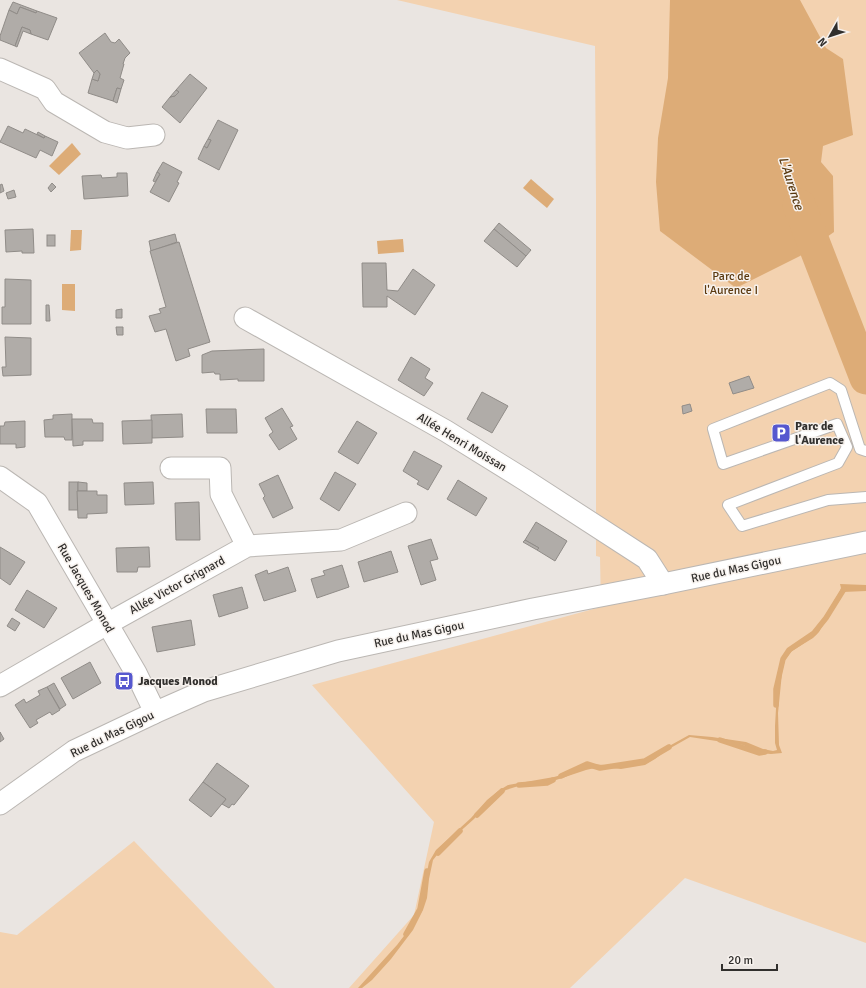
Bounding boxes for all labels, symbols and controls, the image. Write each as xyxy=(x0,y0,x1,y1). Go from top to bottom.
north arrow xyxy=(810,16,850,56)
text: N xyxy=(815,35,830,49)
water label: L'Aurence xyxy=(775,155,808,213)
park label: Parc de l'Aurence I xyxy=(704,269,758,298)
street label: Allée Henri Moissan xyxy=(414,410,509,475)
place label: Parc de l'Aurence xyxy=(795,419,844,448)
parking icon: Parc de l'Aurence xyxy=(770,422,792,444)
street label: Rue Jacques Monod xyxy=(54,541,117,636)
street label: Allée Victor Grignard xyxy=(127,553,228,618)
street label: Rue du Mas Gigou xyxy=(690,553,782,586)
street label: Rue du Mas Gigou xyxy=(373,618,465,651)
bus stop icon: Jacques Monod xyxy=(113,670,135,692)
place label: Jacques Monod xyxy=(138,674,218,689)
street label: Rue du Mas Gigou xyxy=(68,708,157,761)
scale bar xyxy=(722,946,777,972)
text: 20 m xyxy=(728,953,753,968)

